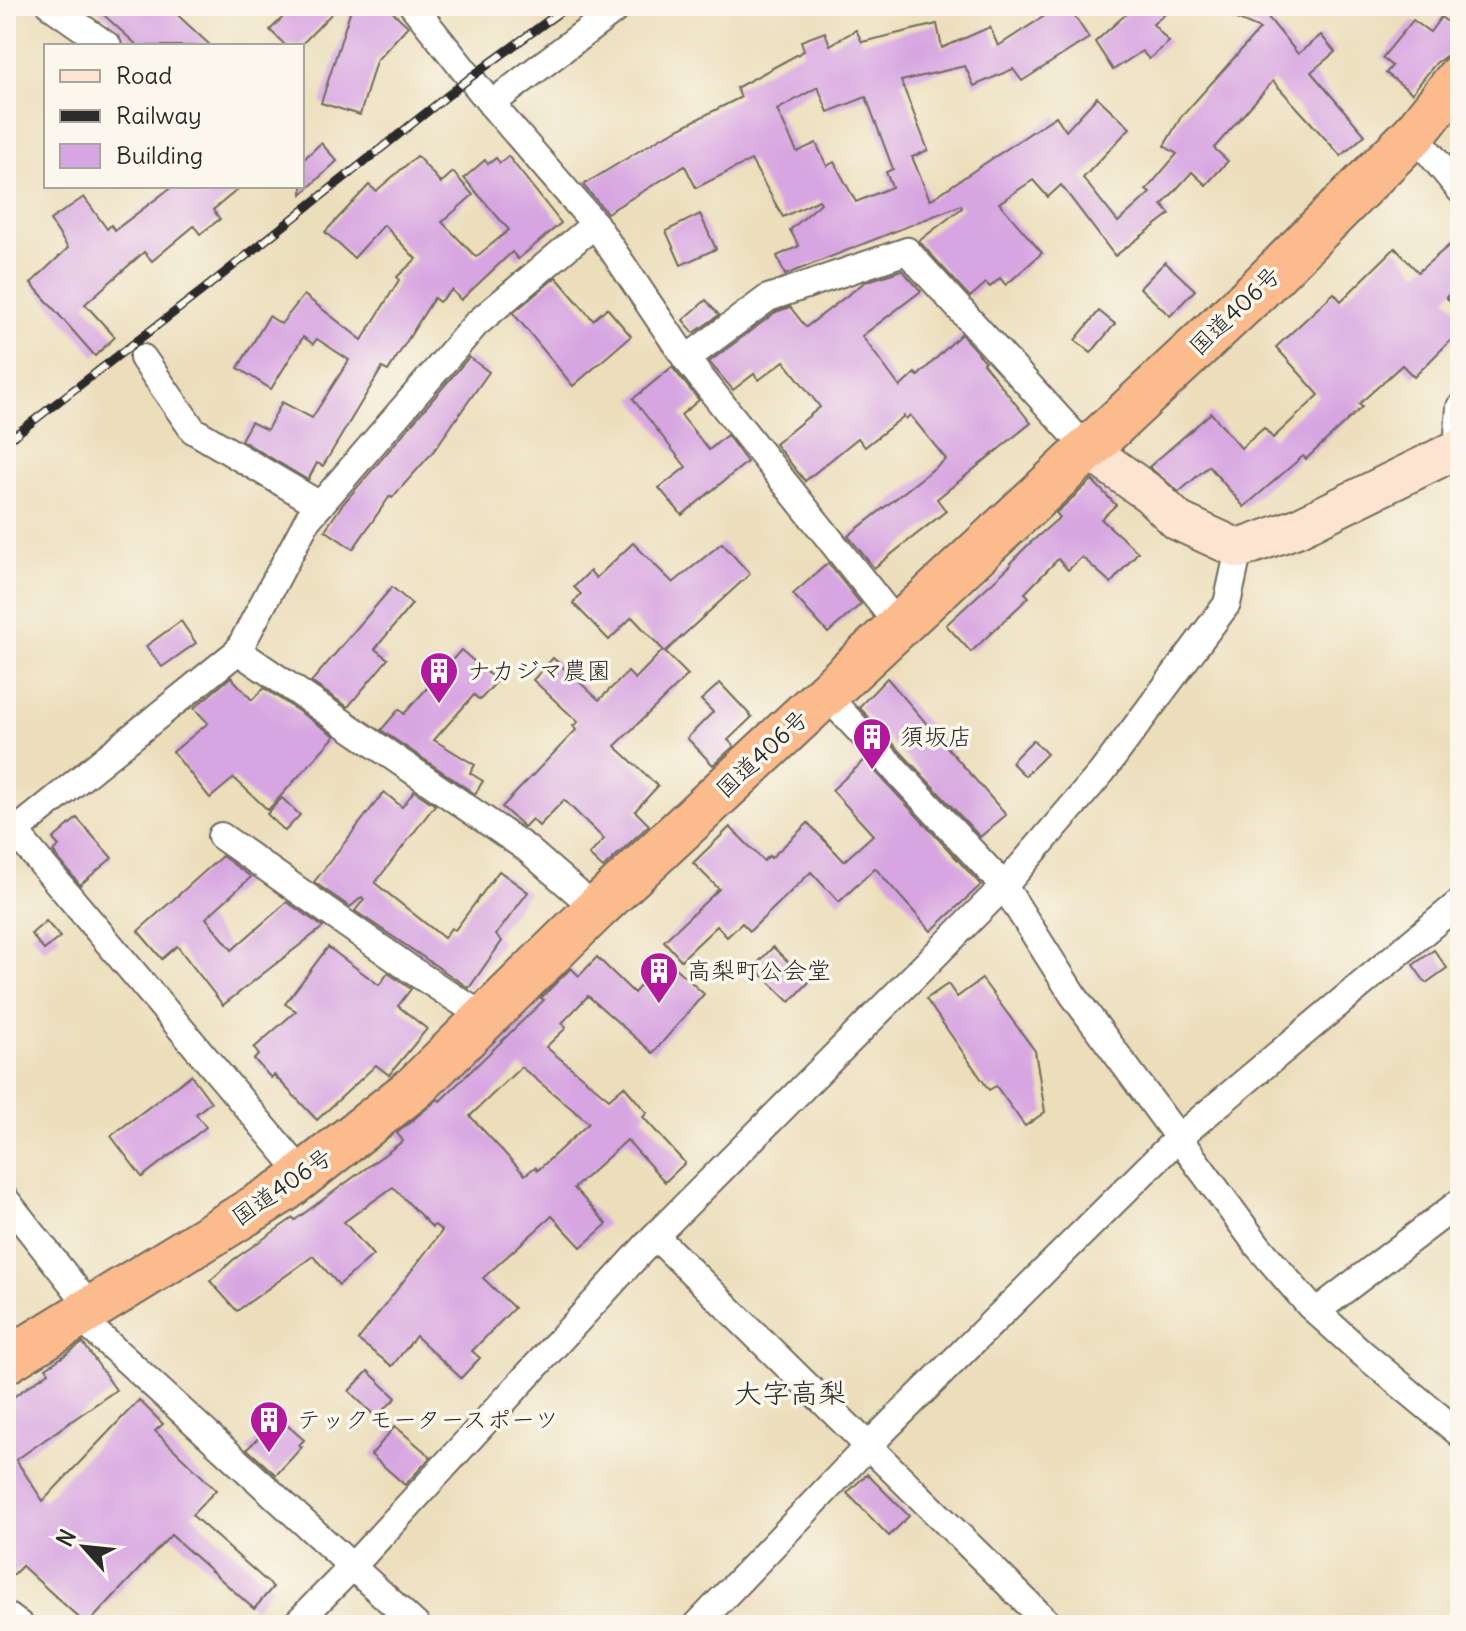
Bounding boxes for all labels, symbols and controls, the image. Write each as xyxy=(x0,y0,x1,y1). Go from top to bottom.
legend xyxy=(44,44,304,188)
text: Road xyxy=(116,60,172,90)
text: Railway xyxy=(116,100,202,130)
text: Building xyxy=(116,140,203,170)
street label: 国道406号 xyxy=(1182,259,1286,361)
building icon: ナカジマ農園 xyxy=(418,650,460,705)
place label: ナカジマ農園 xyxy=(467,655,611,685)
street label: 国道406号 xyxy=(709,703,814,804)
building icon: 須坂店 xyxy=(851,716,893,771)
place label: 須坂店 xyxy=(900,721,972,751)
building icon: 高梨町公会堂 xyxy=(638,950,680,1005)
place label: 高梨町公会堂 xyxy=(687,955,831,985)
street label: 国道406号 xyxy=(226,1141,337,1232)
district label: 大字高梨 xyxy=(734,1375,846,1411)
building icon: テックモータースポーツ xyxy=(248,1399,290,1454)
place label: テックモータースポーツ xyxy=(297,1404,559,1434)
north arrow xyxy=(44,1507,124,1587)
text: N xyxy=(50,1525,82,1551)

